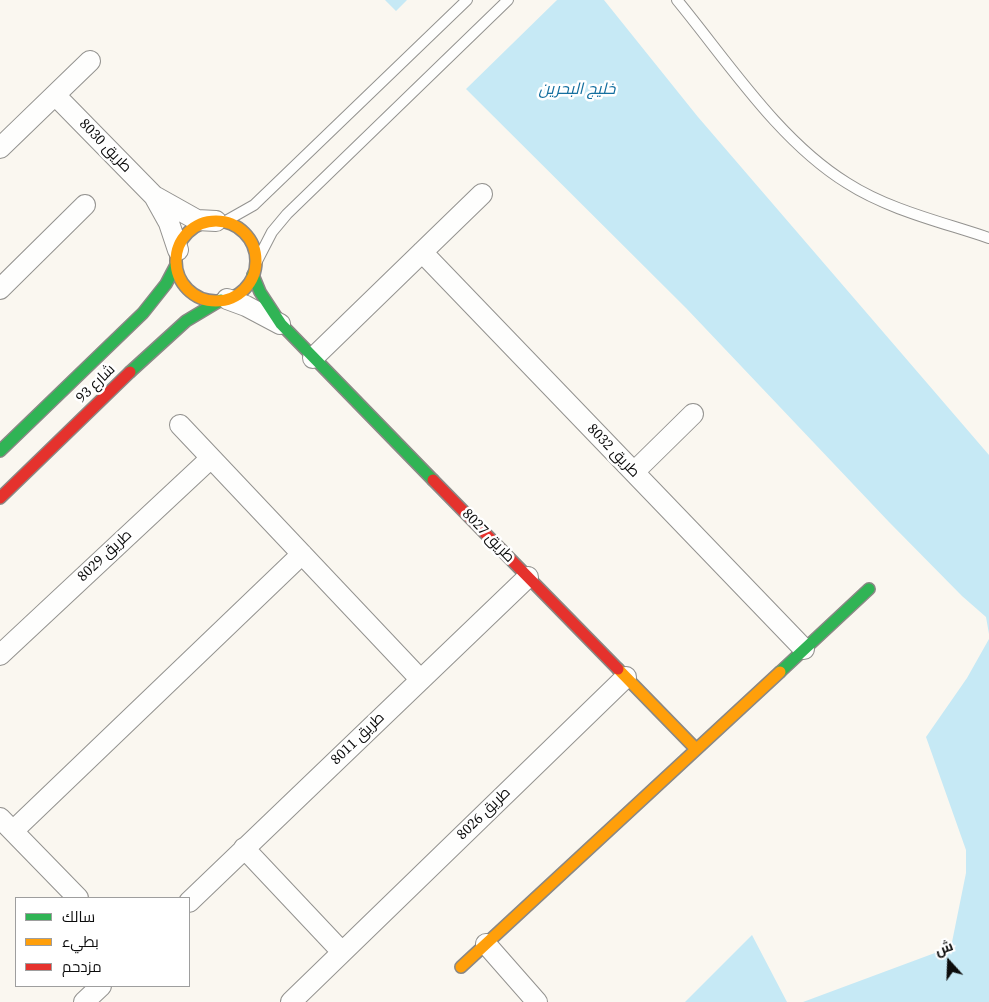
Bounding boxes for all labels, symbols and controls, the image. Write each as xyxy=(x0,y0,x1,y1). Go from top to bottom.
water label: خليج البحرين xyxy=(539,80,615,100)
street label: طريق 8030 xyxy=(75,115,135,177)
street label: شارع 93 xyxy=(73,361,119,407)
street label: طريق 8032 xyxy=(583,420,643,482)
street label: طريق 8027 xyxy=(458,505,518,567)
street label: طريق 8029 xyxy=(74,526,136,586)
street label: طريق 8011 xyxy=(327,709,389,769)
street label: طريق 8026 xyxy=(453,784,515,844)
legend xyxy=(15,897,190,987)
text: سالك xyxy=(62,906,95,927)
text: بطيء xyxy=(62,931,99,952)
text: ش xyxy=(932,935,956,960)
north arrow xyxy=(924,937,974,987)
text: مزدحم xyxy=(62,956,102,977)

